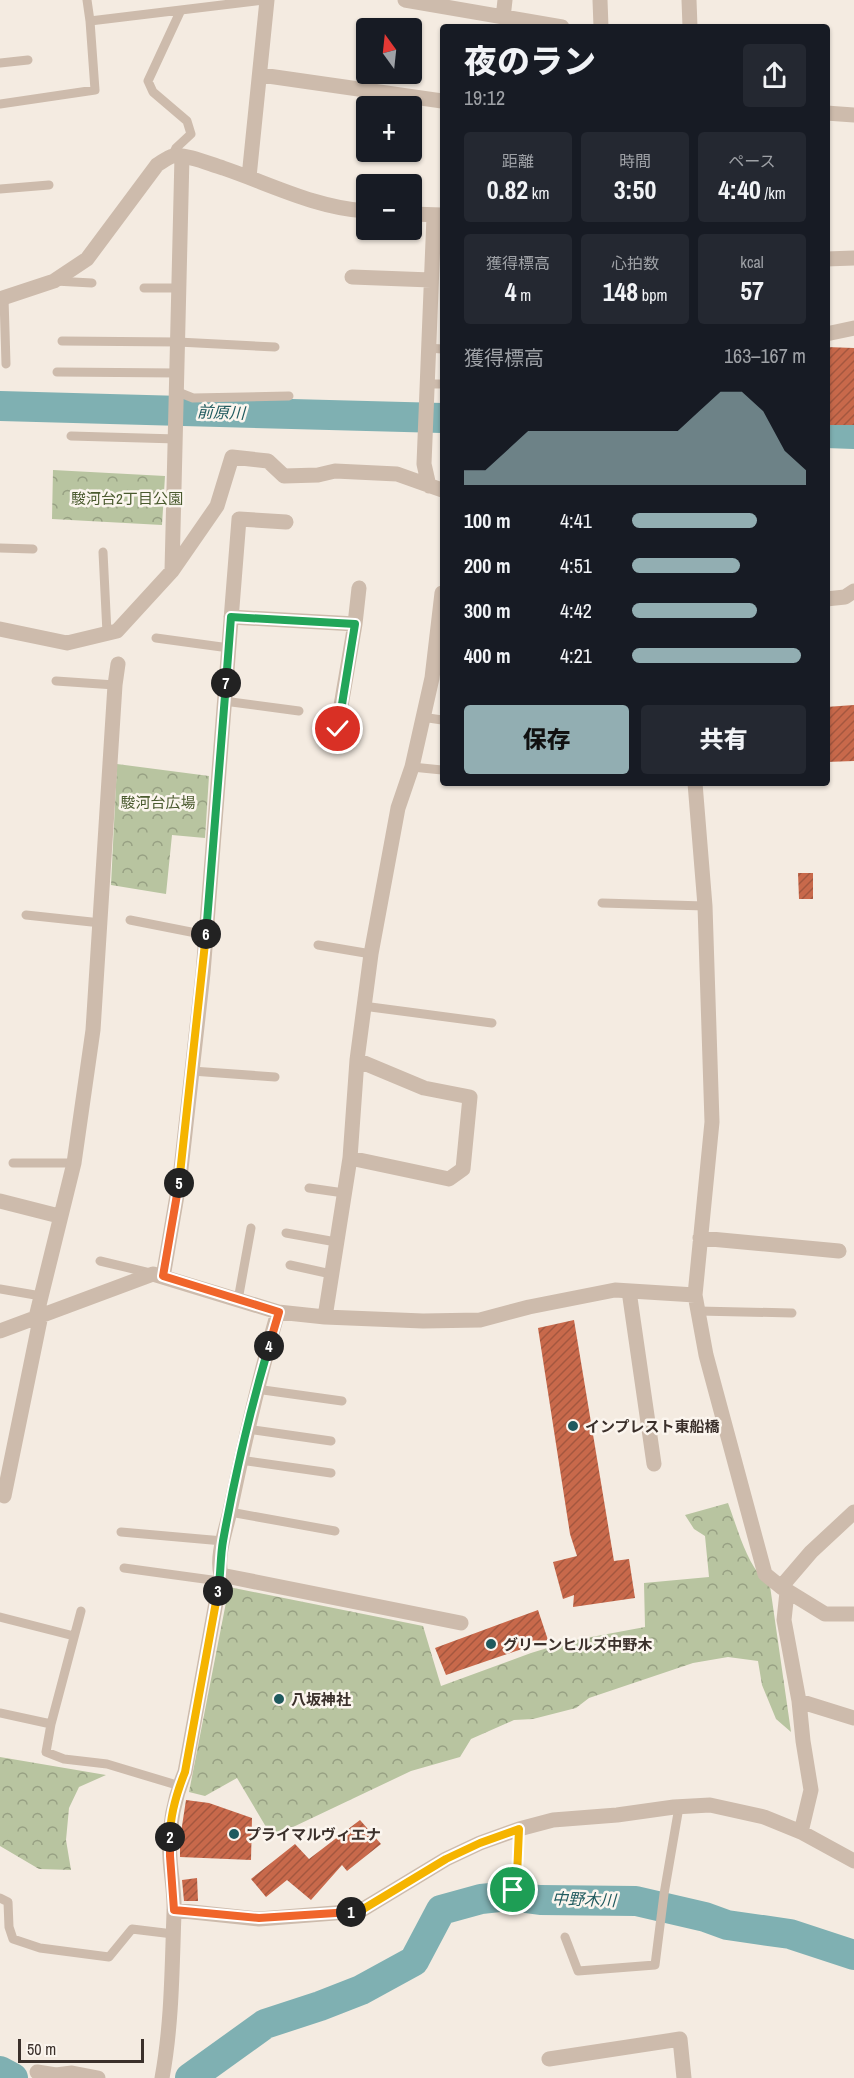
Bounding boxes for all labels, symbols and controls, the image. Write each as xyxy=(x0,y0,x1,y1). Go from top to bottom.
north arrow xyxy=(356,18,422,84)
map controls xyxy=(356,18,422,240)
text: 夜のラン xyxy=(464,39,596,83)
button: share xyxy=(743,44,806,107)
text: 19:12 xyxy=(464,84,505,111)
button: + xyxy=(356,96,422,162)
text: 距離 xyxy=(502,150,534,172)
text: 時間 xyxy=(619,150,651,172)
text: ペース xyxy=(728,150,776,172)
text: 0.82 xyxy=(487,172,528,207)
text: 3:50 xyxy=(614,172,656,207)
text: 4:40 xyxy=(718,172,761,207)
button: − xyxy=(356,174,422,240)
text: km xyxy=(528,182,549,204)
text: /km xyxy=(761,182,786,204)
text: kcal xyxy=(740,251,764,273)
text: 獲得標高 xyxy=(486,252,550,274)
text: 心拍数 xyxy=(611,252,659,274)
text: 57 xyxy=(740,273,764,308)
text: 4 xyxy=(505,274,517,309)
text: 148 xyxy=(603,274,638,309)
text: m xyxy=(517,284,531,306)
text: bpm xyxy=(638,284,667,306)
text: 163–167 m xyxy=(724,342,806,369)
text: 獲得標高 xyxy=(464,344,544,371)
water label: 前原川 xyxy=(197,400,247,424)
park label: 駿河台2丁目公園 xyxy=(71,488,183,509)
text: 100 m xyxy=(464,507,511,534)
text: 4:41 xyxy=(560,507,592,534)
text: 200 m xyxy=(464,552,511,579)
text: 4:51 xyxy=(560,552,592,579)
text: 300 m xyxy=(464,597,511,624)
text: 4:42 xyxy=(560,597,592,624)
text: 400 m xyxy=(464,642,511,669)
text: 4:21 xyxy=(560,642,592,669)
pin: 7 xyxy=(211,668,241,698)
text: 7 xyxy=(222,672,230,694)
pin xyxy=(312,703,363,754)
button: 保存 xyxy=(464,705,629,774)
button: 共有 xyxy=(641,705,806,774)
icon: check xyxy=(321,712,354,745)
park label: 駿河台広場 xyxy=(120,792,196,813)
pin: 6 xyxy=(191,919,221,949)
text: 6 xyxy=(202,923,210,945)
pin: 5 xyxy=(164,1168,194,1198)
text: 5 xyxy=(175,1172,183,1194)
pin: 4 xyxy=(254,1331,284,1361)
text: 4 xyxy=(265,1335,273,1357)
place label: インプレスト東船橋 xyxy=(585,1416,721,1437)
marker: インプレスト東船橋 xyxy=(566,1419,580,1433)
pin: 3 xyxy=(203,1576,233,1606)
text: 3 xyxy=(214,1580,222,1602)
place label: グリーンヒルズ中野木 xyxy=(503,1634,652,1655)
marker: グリーンヒルズ中野木 xyxy=(484,1637,498,1651)
place label: 八坂神社 xyxy=(291,1689,351,1710)
marker: 八坂神社 xyxy=(272,1692,286,1706)
pin: 2 xyxy=(155,1822,185,1852)
place label: プライマルヴィエナ xyxy=(246,1824,381,1845)
text: 2 xyxy=(166,1826,174,1848)
marker: プライマルヴィエナ xyxy=(227,1827,241,1841)
pin xyxy=(487,1864,538,1915)
icon: arrive xyxy=(496,1873,529,1906)
water label: 中野木川 xyxy=(552,1887,618,1911)
pin: 1 xyxy=(336,1897,366,1927)
text: 1 xyxy=(347,1901,355,1923)
scale bar xyxy=(18,2036,144,2064)
text: 50 m xyxy=(27,2038,56,2060)

